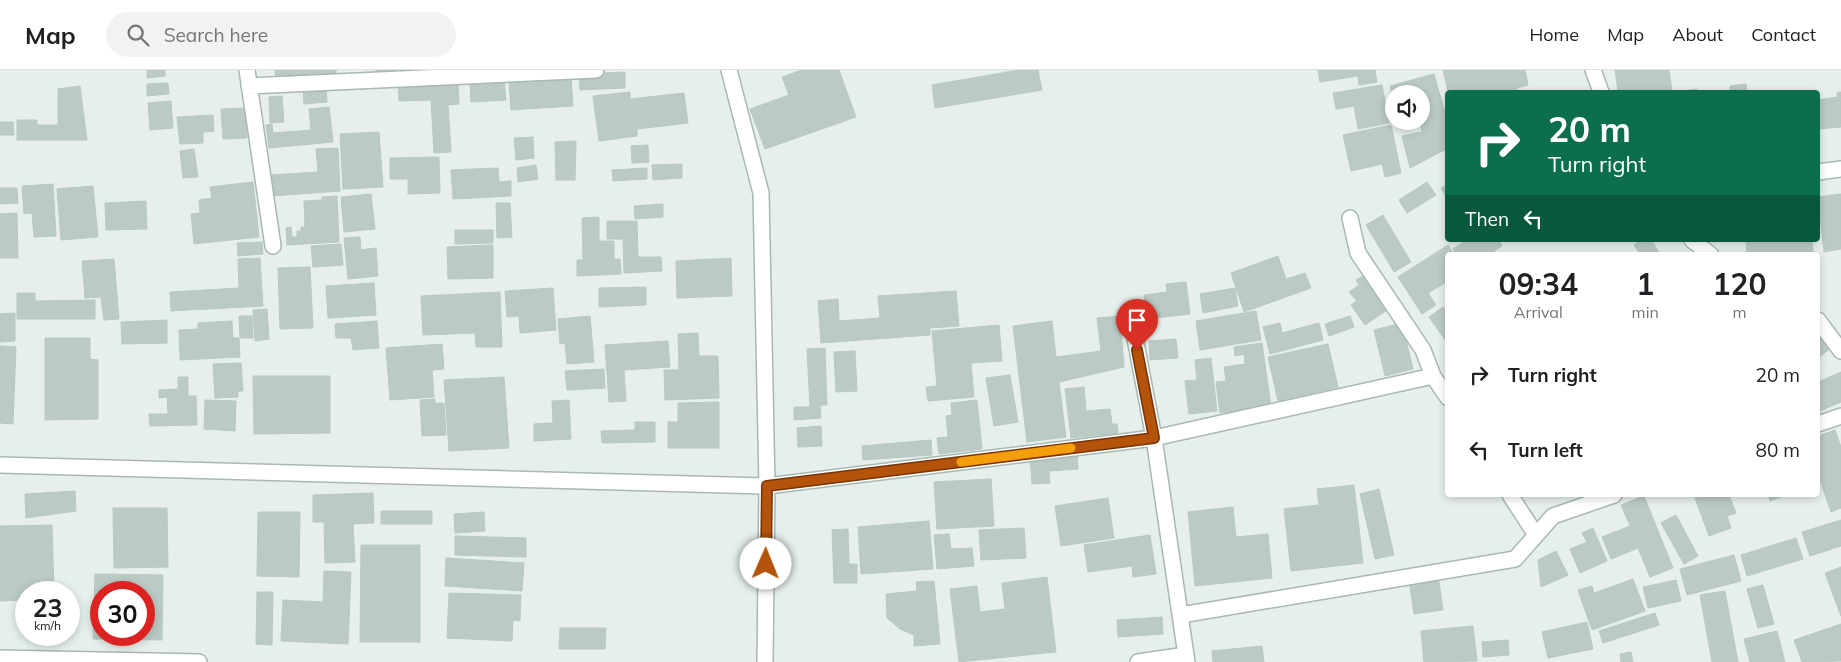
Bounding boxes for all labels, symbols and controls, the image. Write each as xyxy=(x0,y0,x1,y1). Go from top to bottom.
search box xyxy=(106,12,456,57)
text: Map xyxy=(25,20,76,50)
icon: search xyxy=(124,21,152,49)
text: Search here xyxy=(164,23,268,47)
text: Home xyxy=(1529,23,1579,46)
text: Map xyxy=(1607,23,1644,46)
text: About xyxy=(1672,23,1723,46)
text: Contact xyxy=(1751,23,1816,46)
map controls xyxy=(1385,85,1430,130)
button: sound xyxy=(1385,85,1430,130)
text: 20 m xyxy=(1548,107,1631,151)
icon: right xyxy=(1465,110,1530,175)
text: Turn right xyxy=(1548,150,1646,178)
icon: left xyxy=(1519,205,1547,233)
text: Then xyxy=(1465,207,1509,231)
text: 09:34 xyxy=(1499,265,1578,303)
text: 1 xyxy=(1636,265,1654,303)
text: 120 xyxy=(1712,265,1766,303)
pin xyxy=(1116,299,1158,350)
text: Arrival xyxy=(1514,302,1563,322)
text: min xyxy=(1632,302,1659,322)
text: m xyxy=(1732,302,1746,322)
icon: arrive xyxy=(1123,306,1151,334)
icon: right xyxy=(1465,361,1493,389)
text: Turn right xyxy=(1508,363,1597,387)
text: 20 m xyxy=(1756,363,1800,387)
icon: left xyxy=(1465,436,1493,464)
text: Turn left xyxy=(1508,438,1583,462)
text: 80 m xyxy=(1756,438,1800,462)
position arrow xyxy=(739,537,791,589)
speed limit sign: 30 xyxy=(90,581,155,646)
text: 23 xyxy=(32,592,63,623)
text: km/h xyxy=(34,618,61,633)

